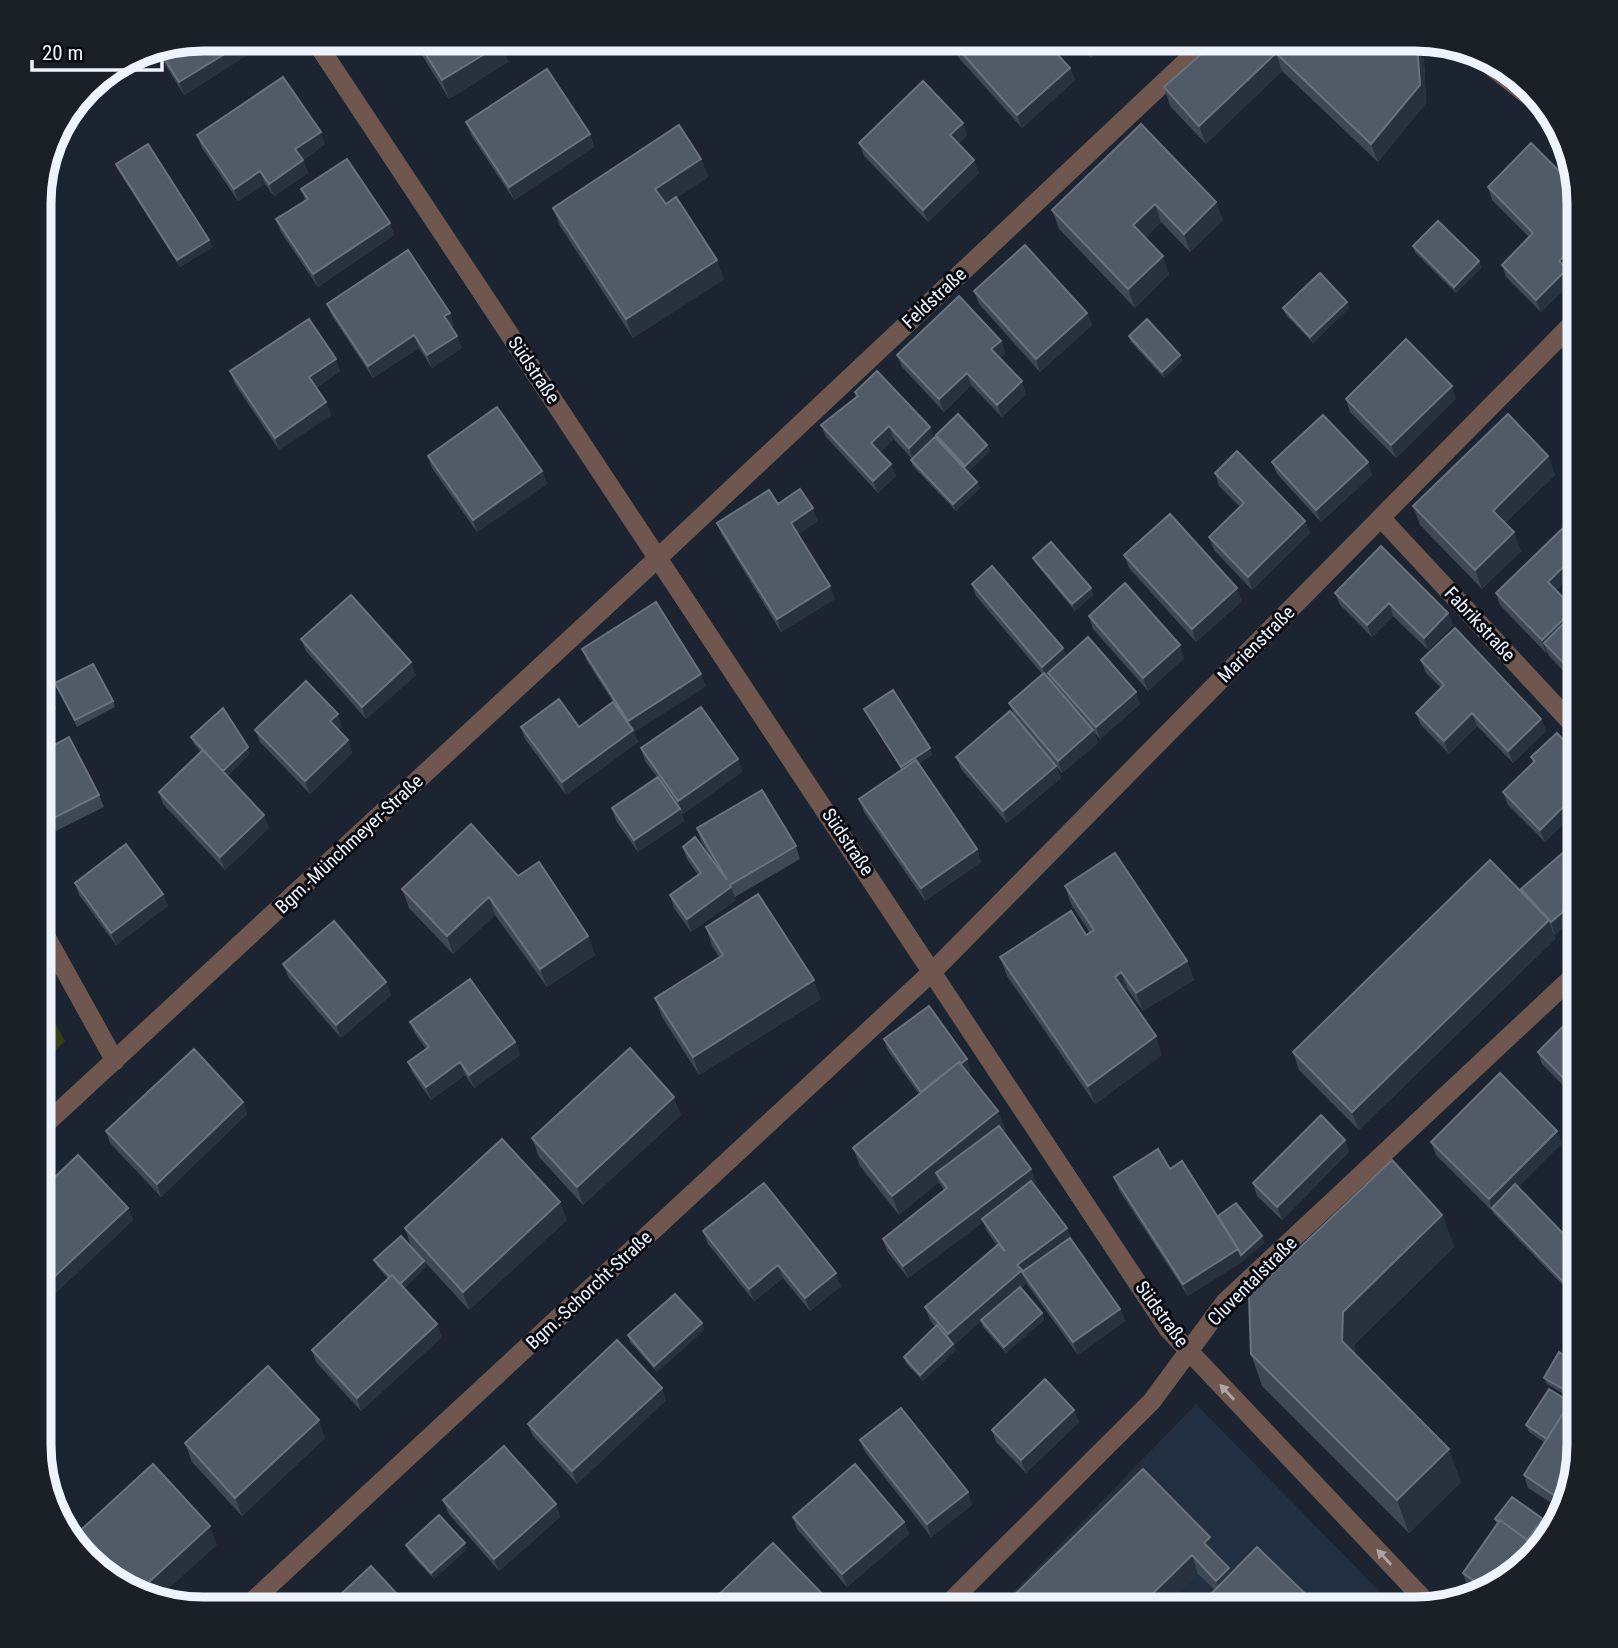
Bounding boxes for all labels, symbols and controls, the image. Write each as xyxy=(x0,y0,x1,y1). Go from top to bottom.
scale bar xyxy=(32,28,161,72)
text: 20 m xyxy=(42,41,83,65)
street label: Feldstraße xyxy=(897,262,971,333)
street label: Südstraße xyxy=(503,332,565,408)
street label: Fabrikstraße xyxy=(1440,582,1520,666)
street label: Marienstraße xyxy=(1213,601,1299,687)
street label: Bgm.-Münchmeyer-Straße xyxy=(270,770,428,918)
street label: Südstraße xyxy=(817,804,879,880)
street label: Bgm.-Schorcht-Straße xyxy=(521,1226,657,1354)
street label: Cluventalstraße xyxy=(1202,1231,1302,1331)
street label: Südstraße xyxy=(1130,1276,1194,1352)
one-way arrow xyxy=(1220,1384,1236,1401)
one-way arrow xyxy=(1376,1549,1392,1566)

